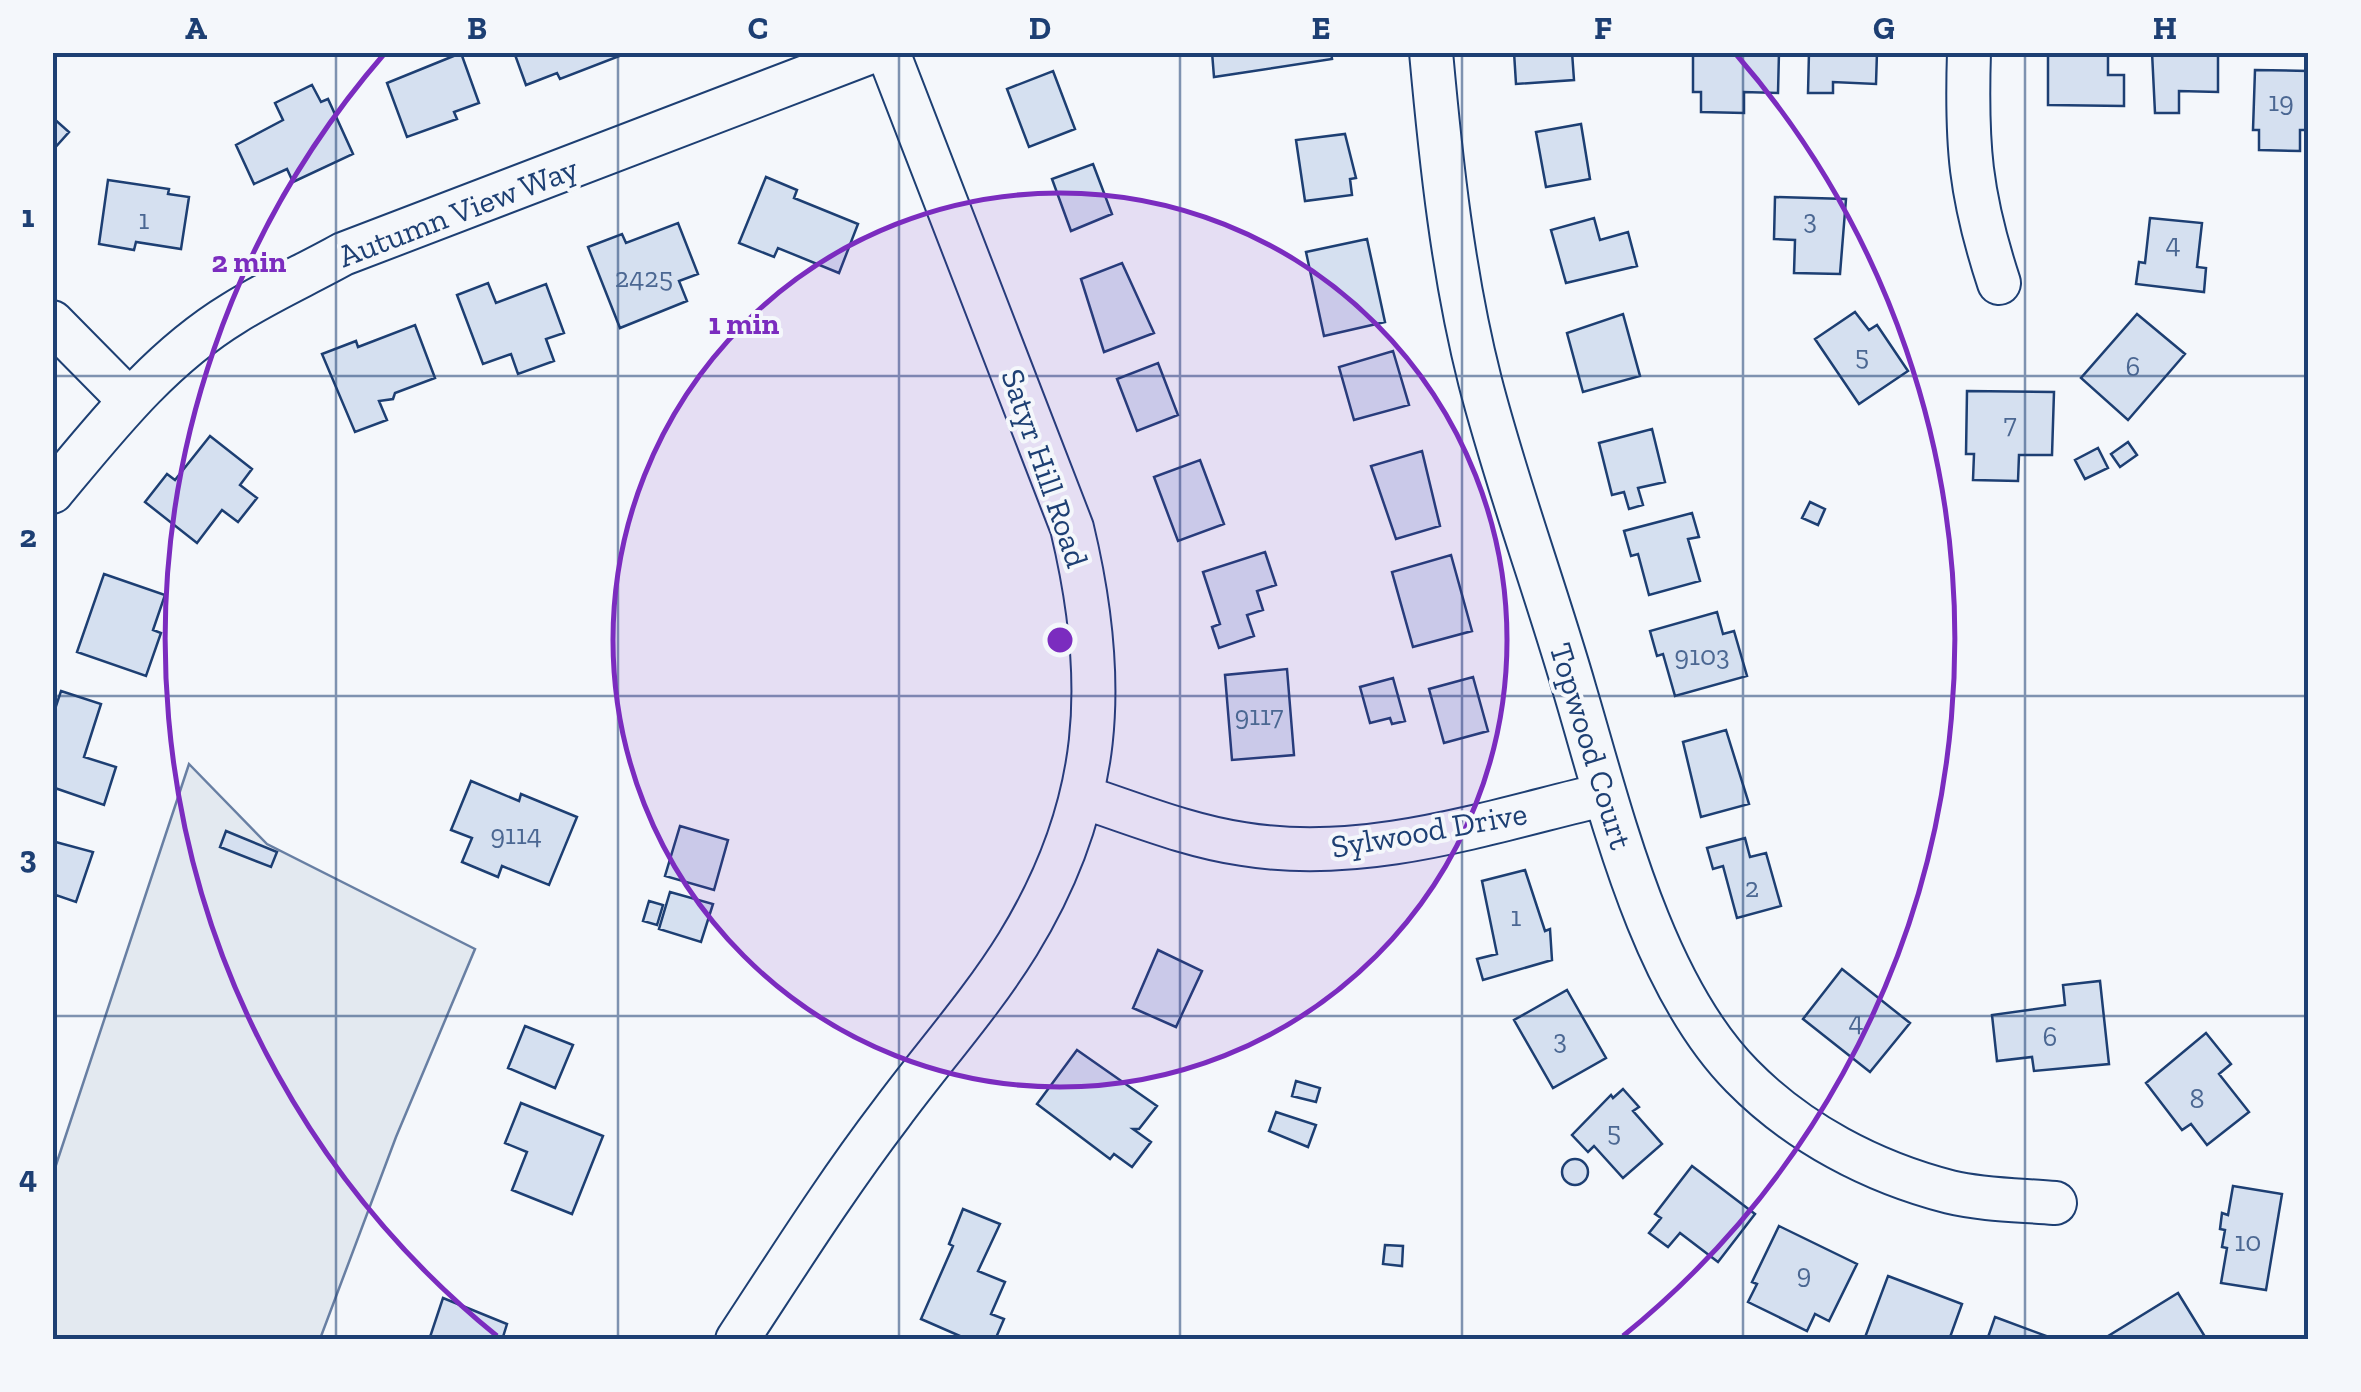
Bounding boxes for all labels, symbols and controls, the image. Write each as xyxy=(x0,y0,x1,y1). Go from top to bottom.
text: A xyxy=(185,9,207,47)
text: B xyxy=(467,9,487,47)
text: C xyxy=(748,9,768,47)
text: D xyxy=(1029,9,1051,47)
text: E xyxy=(1312,9,1330,47)
text: F xyxy=(1594,9,1612,47)
text: G xyxy=(1873,9,1895,47)
text: H xyxy=(2153,9,2177,47)
house number: 19 xyxy=(2268,85,2294,118)
street label: Autumn View Way xyxy=(333,149,584,275)
text: 1 xyxy=(22,197,35,235)
house number: 1 xyxy=(139,203,150,236)
house number: 3 xyxy=(1803,203,1817,236)
house number: 4 xyxy=(2165,227,2181,260)
text: 2 min xyxy=(212,244,287,280)
house number: 2425 xyxy=(615,261,673,294)
text: 1 min xyxy=(709,306,780,342)
house number: 5 xyxy=(1855,339,1869,372)
house number: 6 xyxy=(2126,350,2140,383)
street label: Satyr Hill Road xyxy=(993,364,1097,573)
house number: 7 xyxy=(2003,407,2017,440)
text: 2 xyxy=(19,517,37,555)
centre of rings xyxy=(1042,622,1078,658)
street label: Topwood Court xyxy=(1542,638,1640,854)
house number: 9103 xyxy=(1674,639,1730,672)
house number: 9117 xyxy=(1234,699,1284,732)
street label: Sylwood Drive xyxy=(1328,794,1530,866)
house number: 9114 xyxy=(490,818,542,851)
text: 3 xyxy=(19,838,37,876)
house number: 2 xyxy=(1745,871,1759,904)
house number: 1 xyxy=(1511,900,1522,933)
house number: 4 xyxy=(1848,1005,1864,1038)
house number: 6 xyxy=(2043,1020,2057,1053)
house number: 3 xyxy=(1553,1023,1567,1056)
house number: 8 xyxy=(2189,1082,2205,1115)
house number: 5 xyxy=(1607,1115,1621,1148)
text: 4 xyxy=(19,1158,37,1196)
house number: 10 xyxy=(2235,1225,2261,1258)
house number: 9 xyxy=(1797,1257,1811,1290)

